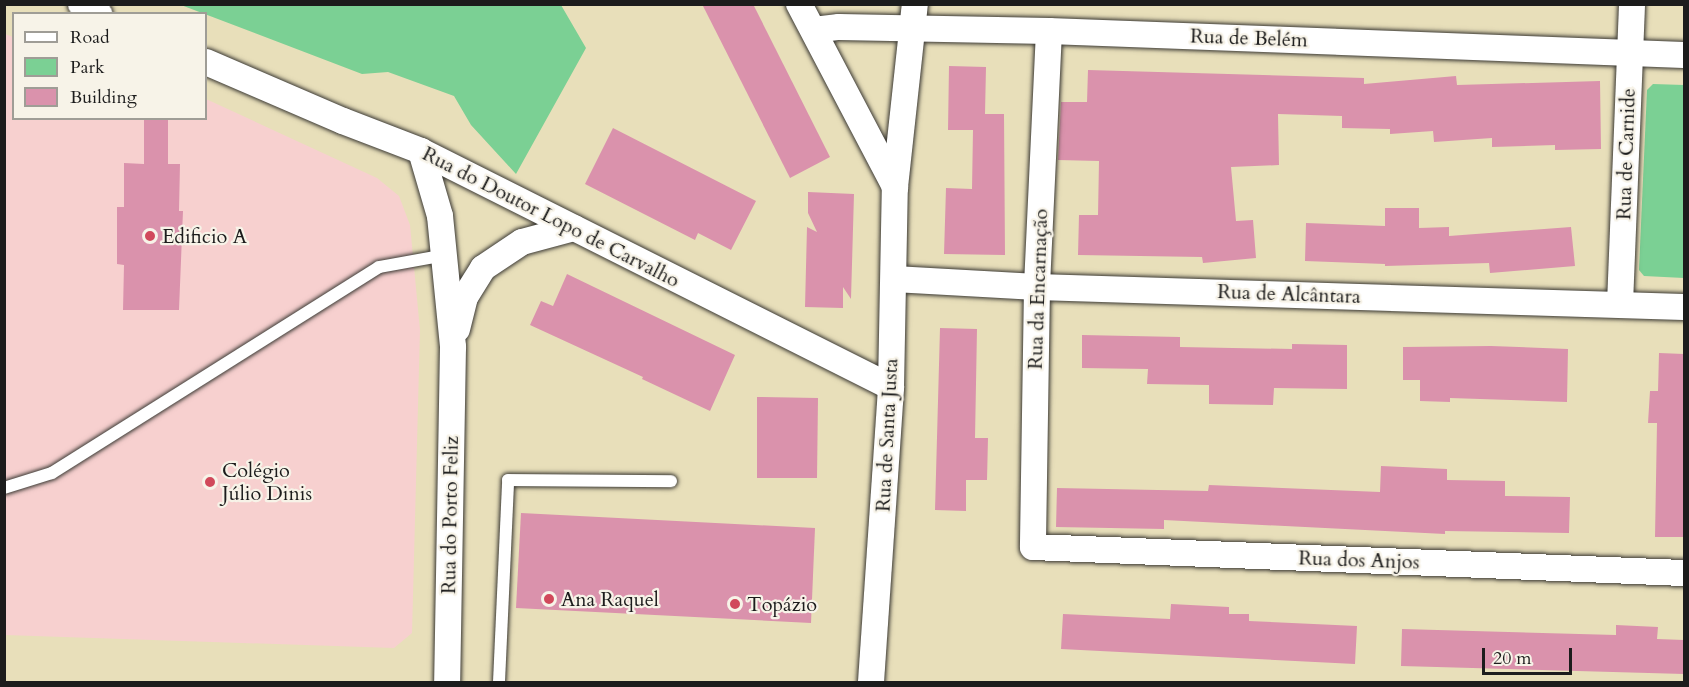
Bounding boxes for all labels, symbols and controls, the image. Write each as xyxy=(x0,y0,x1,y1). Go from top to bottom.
legend xyxy=(12,12,207,120)
street label: Rua de Belém xyxy=(1190,24,1308,52)
text: Road xyxy=(70,25,110,50)
text: Park xyxy=(70,55,105,80)
text: Building xyxy=(70,85,137,110)
street label: Rua de Carnide xyxy=(1612,88,1640,220)
street label: Rua do Doutor Lopo de Carvalho xyxy=(418,142,684,292)
street label: Rua da Encarnação xyxy=(1023,208,1053,370)
place label: Edificio A xyxy=(162,224,247,248)
marker: Edificio A xyxy=(143,229,157,243)
street label: Rua de Alcântara xyxy=(1217,280,1361,308)
street label: Rua de Santa Justa xyxy=(871,358,903,512)
street label: Rua do Porto Feliz xyxy=(437,436,463,594)
place label: Colégio Júlio Dinis xyxy=(222,458,312,505)
marker: Colégio Júlio Dinis xyxy=(203,475,217,489)
street label: Rua dos Anjos xyxy=(1298,546,1420,574)
place label: Ana Raquel xyxy=(561,587,659,611)
marker: Ana Raquel xyxy=(542,592,556,606)
place label: Topázio xyxy=(747,592,817,616)
marker: Topázio xyxy=(728,597,742,611)
scale bar xyxy=(1485,636,1575,674)
text: 20 m xyxy=(1493,646,1532,671)

